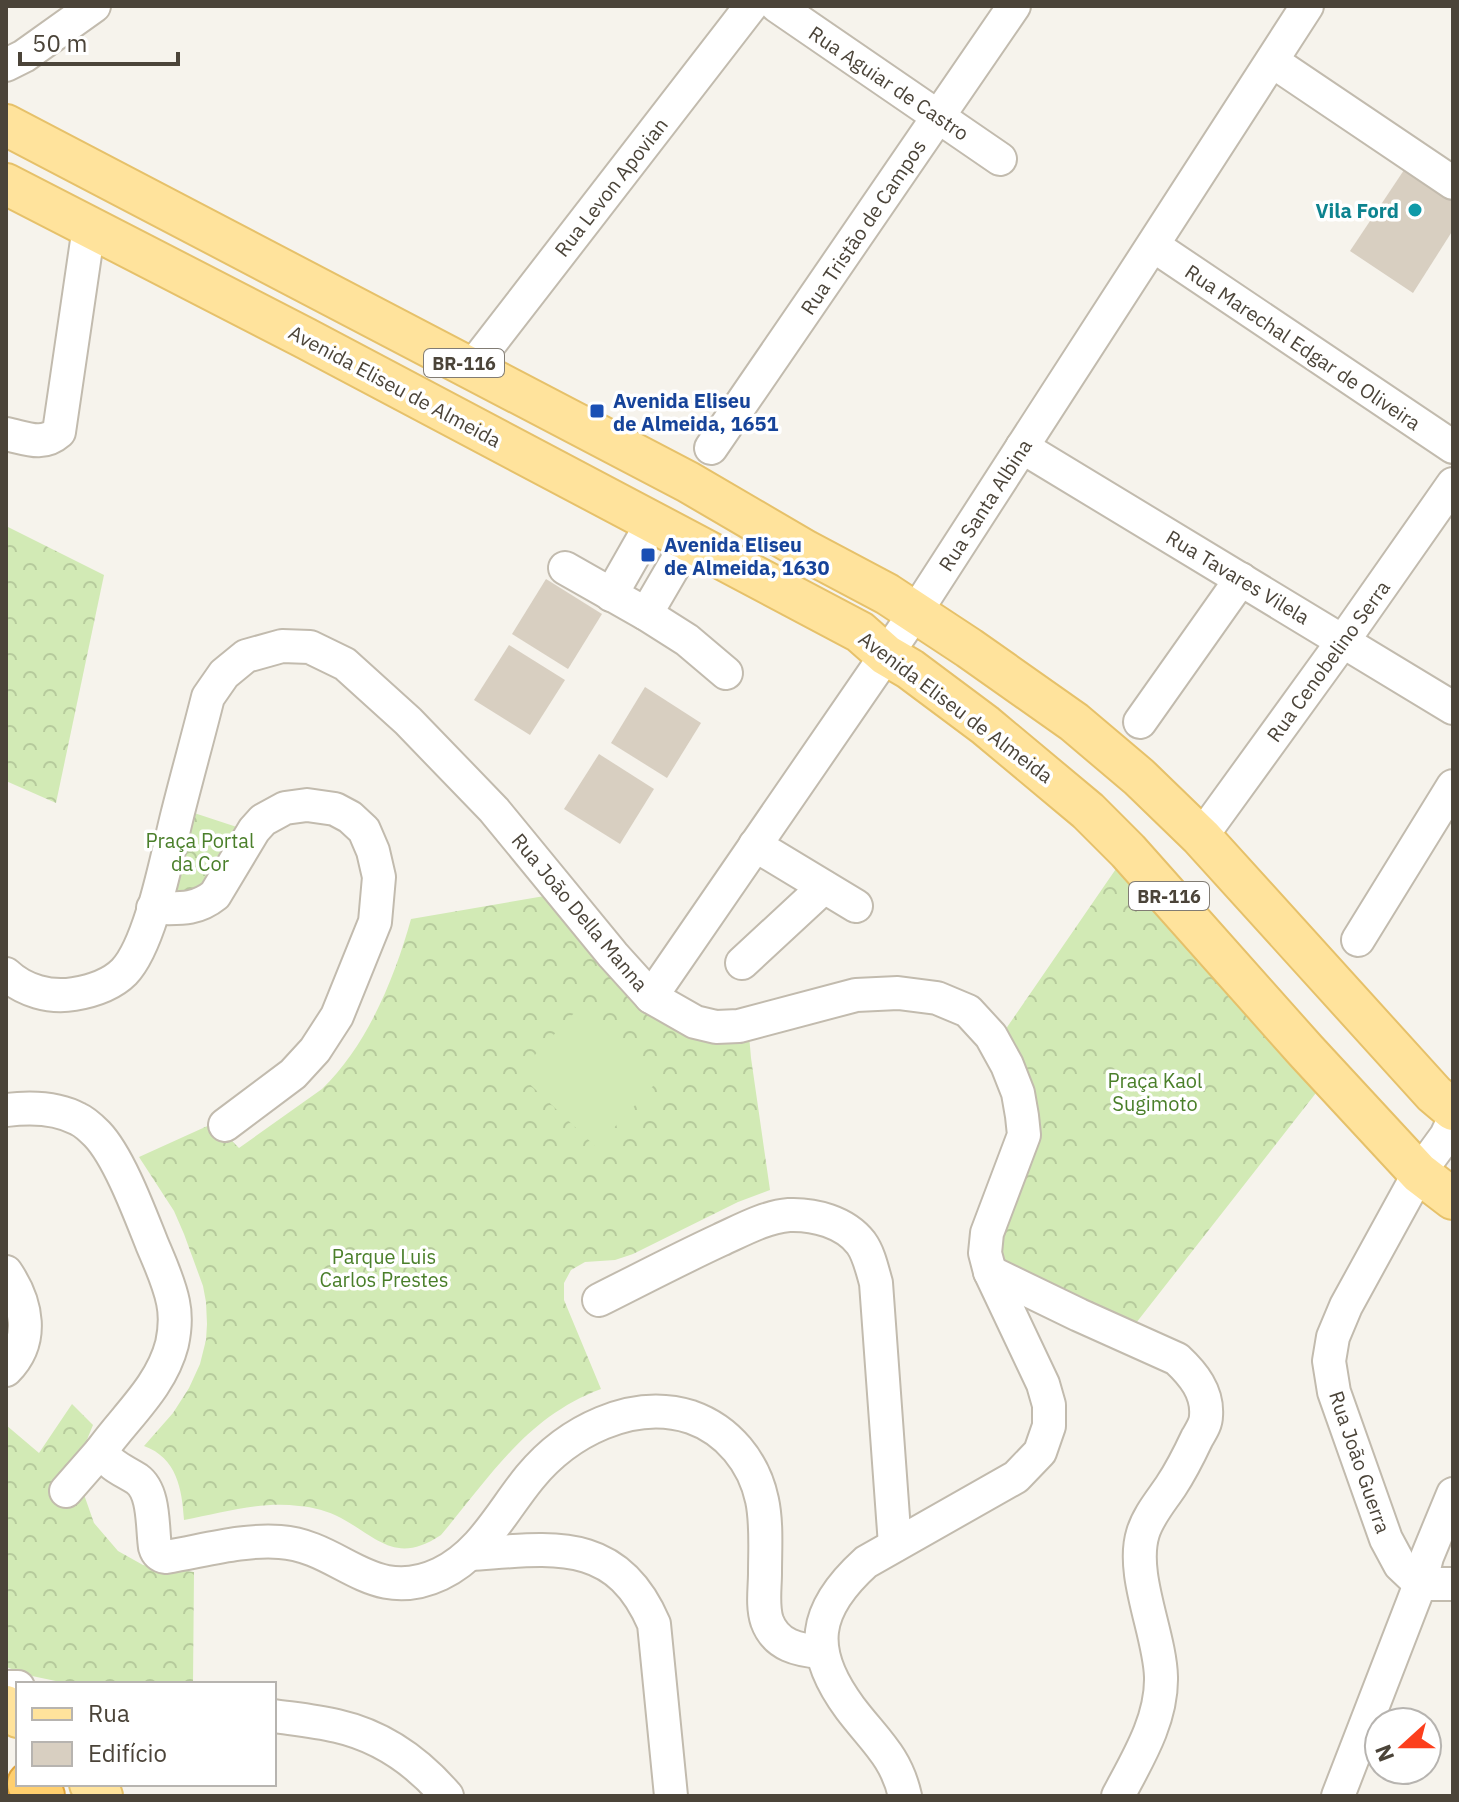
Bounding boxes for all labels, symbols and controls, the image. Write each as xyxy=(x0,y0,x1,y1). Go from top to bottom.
scale bar xyxy=(20,16,178,66)
street label: Rua Aguiar de Castro xyxy=(804,19,974,147)
text: 50 m xyxy=(32,27,87,59)
street label: Rua Levon Apovian xyxy=(548,112,674,262)
street label: Rua Tristão de Campos xyxy=(794,134,932,320)
place label: Vila Ford xyxy=(1316,197,1399,224)
marker: Vila Ford xyxy=(1406,201,1424,219)
street label: Rua Marechal Edgar de Oliveira xyxy=(1180,258,1426,436)
street label: Avenida Eliseu de Almeida xyxy=(284,319,506,454)
road number: BR-116 xyxy=(424,349,504,377)
place label: Avenida Eliseu de Almeida, 1651 xyxy=(613,387,778,437)
marker: Avenida Eliseu de Almeida, 1651 xyxy=(588,402,606,420)
street label: Rua Santa Albina xyxy=(932,433,1038,576)
street label: Rua Tavares Vilela xyxy=(1161,523,1315,631)
place label: Avenida Eliseu de Almeida, 1630 xyxy=(664,531,829,581)
marker: Avenida Eliseu de Almeida, 1630 xyxy=(639,546,657,564)
street label: Rua Cenobelino Serra xyxy=(1260,574,1396,747)
street label: Avenida Eliseu de Almeida xyxy=(853,625,1059,789)
park label: Praça Portal da Cor xyxy=(146,827,254,877)
street label: Rua João Della Manna xyxy=(506,827,654,997)
road number: BR-116 xyxy=(1129,882,1209,910)
park label: Praça Kaol Sugimoto xyxy=(1107,1067,1203,1117)
park label: Parque Luis Carlos Prestes xyxy=(320,1243,448,1293)
street label: Rua João Guerra xyxy=(1323,1387,1397,1537)
legend xyxy=(16,1682,276,1786)
text: Rua xyxy=(88,1697,130,1729)
north arrow xyxy=(1363,1706,1443,1786)
text: Edifício xyxy=(88,1737,167,1769)
text: N xyxy=(1367,1741,1400,1766)

